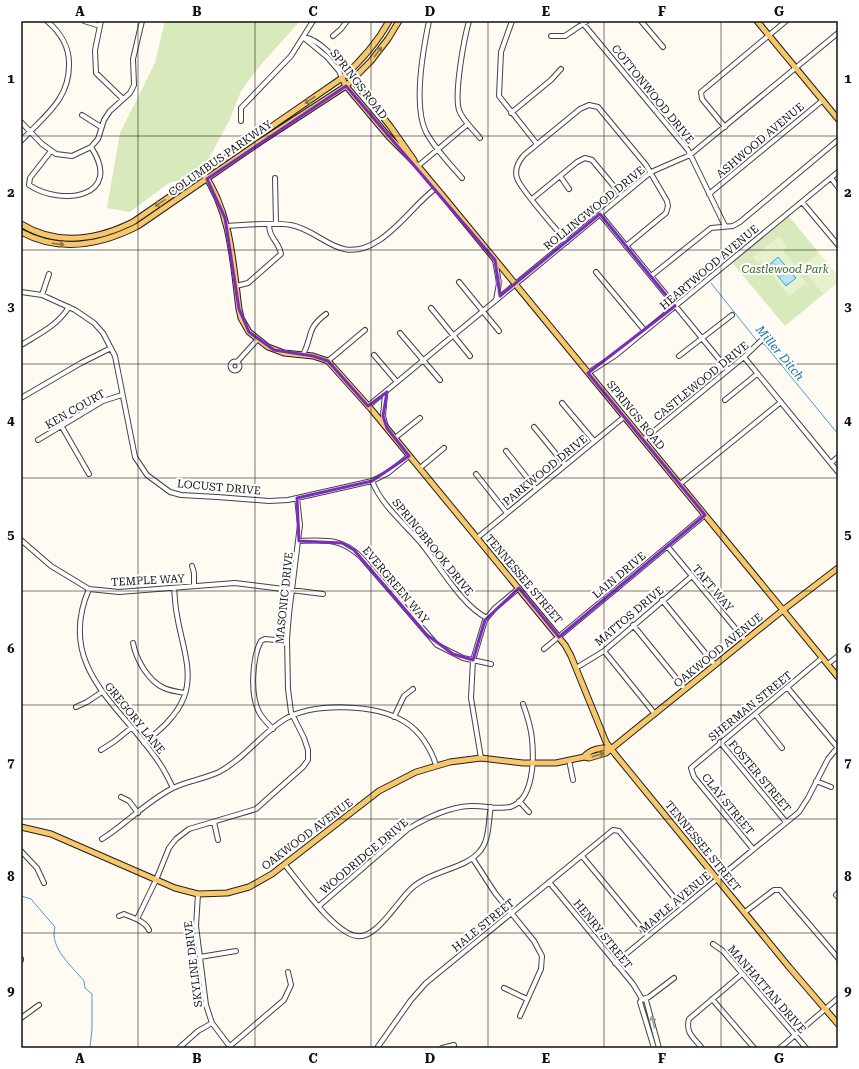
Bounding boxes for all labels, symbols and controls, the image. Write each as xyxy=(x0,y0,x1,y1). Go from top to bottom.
text: A xyxy=(75,4,85,19)
text: B xyxy=(192,4,202,19)
text: C xyxy=(308,4,318,19)
text: D xyxy=(425,4,435,19)
text: E xyxy=(542,4,550,19)
text: F xyxy=(658,4,666,19)
text: G xyxy=(774,4,784,19)
street label: COTTONWOOD DRIVE xyxy=(609,42,696,146)
street label: SPRINGS ROAD xyxy=(327,47,390,122)
one-way arrow xyxy=(374,47,382,58)
text: 1 xyxy=(7,71,15,86)
text: 1 xyxy=(844,71,852,86)
one-way arrow xyxy=(305,96,316,104)
street label: ASHWOOD AVENUE xyxy=(714,100,807,181)
street label: COLUMBUS PARKWAY xyxy=(166,117,275,199)
street label: ROLLINGWOOD DRIVE xyxy=(541,164,647,253)
text: 2 xyxy=(7,185,15,200)
text: 2 xyxy=(844,185,852,200)
one-way arrow xyxy=(154,200,166,208)
street label: HEARTWOOD AVENUE xyxy=(657,222,761,313)
one-way arrow xyxy=(51,240,64,247)
park label: Castlewood Park xyxy=(741,263,829,276)
one-way arrow xyxy=(495,273,503,286)
text: 3 xyxy=(7,299,15,314)
text: 3 xyxy=(844,299,852,314)
water label: Miller Ditch xyxy=(752,322,807,383)
street label: CASTLEWOOD DRIVE xyxy=(651,339,751,424)
street label: SPRINGS ROAD xyxy=(604,378,667,452)
street label: KEN COURT xyxy=(43,387,107,432)
text: 4 xyxy=(7,413,15,428)
text: 4 xyxy=(844,413,852,428)
street label: PARKWOOD DRIVE xyxy=(501,432,590,508)
street label: LOCUST DRIVE xyxy=(177,477,261,498)
street label: SPRINGBROOK DRIVE xyxy=(389,496,476,598)
text: 5 xyxy=(7,527,15,542)
text: 5 xyxy=(844,527,852,542)
street label: TENNESSEE STREET xyxy=(482,532,565,627)
street label: EVERGREEN WAY xyxy=(360,544,432,627)
street label: LAIN DRIVE xyxy=(590,549,649,601)
street label: MASONIC DRIVE xyxy=(273,551,296,645)
street label: TAFT WAY xyxy=(689,562,736,615)
street label: TEMPLE WAY xyxy=(111,572,186,589)
street label: MATTOS DRIVE xyxy=(592,584,666,649)
street label: OAKWOOD AVENUE xyxy=(671,611,765,690)
text: 6 xyxy=(7,641,15,656)
text: 6 xyxy=(844,641,852,656)
street label: SHERMAN STREET xyxy=(706,669,795,744)
street label: GREGORY LANE xyxy=(102,680,167,757)
street label: FOSTER STREET xyxy=(726,738,793,815)
one-way arrow xyxy=(592,751,605,758)
text: 7 xyxy=(7,755,15,770)
text: 7 xyxy=(844,755,852,770)
street label: CLAY STREET xyxy=(699,771,756,838)
street label: OAKWOOD AVENUE xyxy=(259,796,355,873)
street label: TENNESSEE STREET xyxy=(662,798,743,894)
street label: WOODRIDGE DRIVE xyxy=(318,816,411,897)
text: 8 xyxy=(7,869,15,884)
street label: MAPLE AVENUE xyxy=(637,869,713,936)
text: 8 xyxy=(844,869,852,884)
street label: HALE STREET xyxy=(449,896,517,955)
street label: HENRY STREET xyxy=(571,897,635,972)
street label: SKYLINE DRIVE xyxy=(182,920,205,1008)
street label: MANHATTAN DRIVE xyxy=(725,943,808,1036)
text: 9 xyxy=(7,983,15,998)
text: 9 xyxy=(844,983,852,998)
one-way arrow xyxy=(648,1016,656,1029)
text: A xyxy=(75,1051,85,1066)
text: B xyxy=(192,1051,202,1066)
text: C xyxy=(308,1051,318,1066)
text: D xyxy=(425,1051,435,1066)
text: E xyxy=(542,1051,550,1066)
text: F xyxy=(658,1051,666,1066)
text: G xyxy=(774,1051,784,1066)

